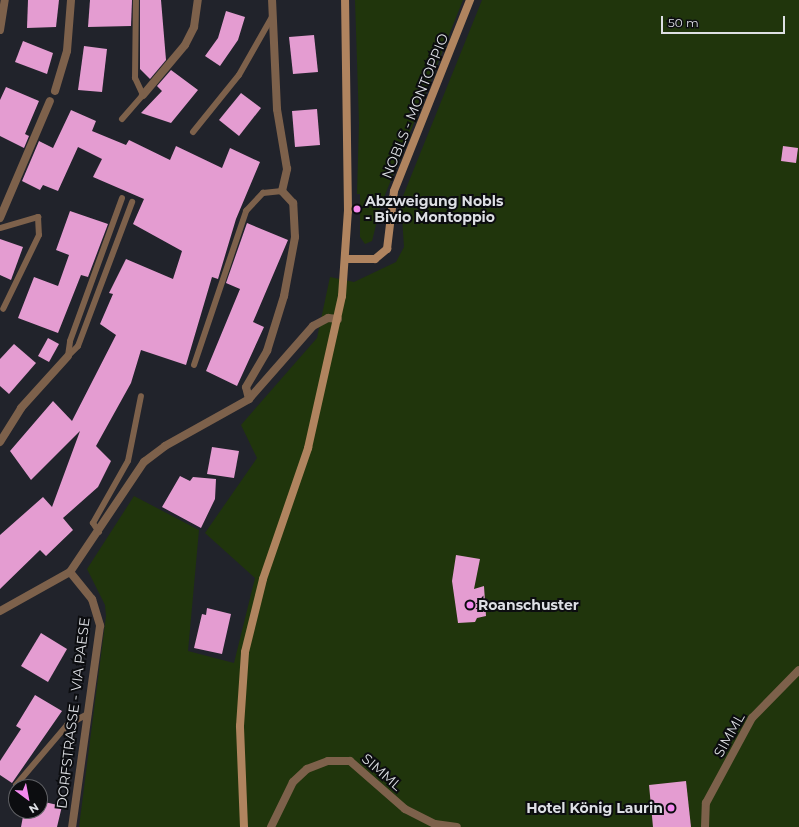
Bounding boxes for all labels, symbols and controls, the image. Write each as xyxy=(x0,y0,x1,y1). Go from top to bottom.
scale bar xyxy=(663,8,787,34)
text: 50 m xyxy=(668,15,699,30)
street label: NOBLS - MONTOPPIO xyxy=(378,31,452,181)
place label: Abzweigung Nobls - Bivio Montoppio xyxy=(365,193,503,226)
marker: Abzweigung Nobls - Bivio Montoppio xyxy=(352,204,362,214)
place label: Roanschuster xyxy=(478,597,579,613)
marker: Roanschuster xyxy=(465,600,475,610)
street label: DORFSTRASSE - VIA PAESE xyxy=(53,616,93,810)
street label: SIMML xyxy=(710,710,748,760)
street label: SIMML xyxy=(358,750,406,794)
north arrow xyxy=(8,779,48,819)
text: N xyxy=(26,800,41,817)
place label: Hotel König Laurin xyxy=(526,800,663,816)
marker: Hotel König Laurin xyxy=(666,803,676,813)

